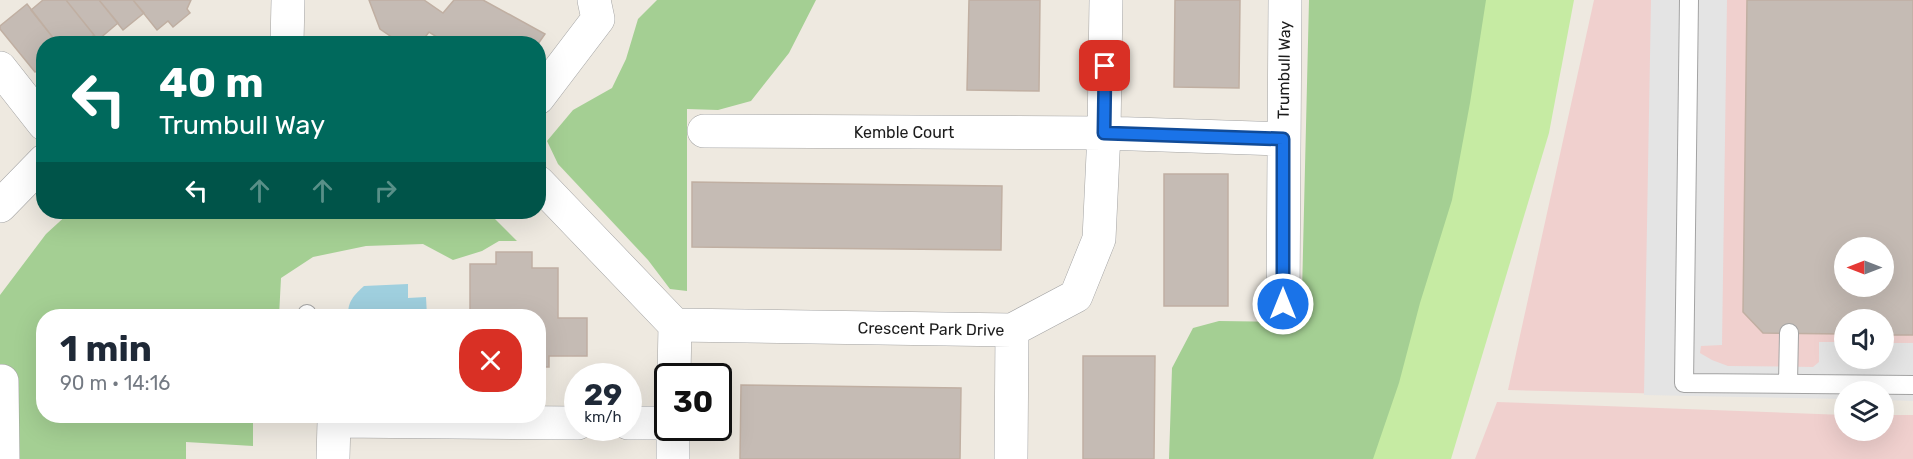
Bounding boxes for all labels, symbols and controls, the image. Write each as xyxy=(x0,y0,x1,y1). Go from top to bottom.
street label: Trumbull Way xyxy=(1274,20,1294,119)
pin xyxy=(1079,40,1130,91)
icon: arrive xyxy=(1088,49,1121,82)
text: 40 m xyxy=(159,58,264,108)
icon: left xyxy=(60,60,138,138)
text: Trumbull Way xyxy=(159,109,325,141)
street label: Kemble Court xyxy=(854,123,954,142)
icon: left xyxy=(180,174,213,207)
icon: ahead xyxy=(243,174,276,207)
icon: ahead xyxy=(306,174,339,207)
icon: right xyxy=(369,174,402,207)
north arrow xyxy=(1834,237,1894,297)
map controls xyxy=(1834,237,1894,441)
position arrow xyxy=(1251,272,1315,336)
button: sound xyxy=(1834,309,1894,369)
street label: Crescent Park Drive xyxy=(857,318,1005,340)
text: 1 min xyxy=(60,327,152,370)
button: close xyxy=(459,329,522,392)
speed limit sign: 30 xyxy=(654,363,732,441)
text: 90 m · 14:16 xyxy=(60,371,170,395)
text: 29 xyxy=(584,377,622,413)
button: layers xyxy=(1834,381,1894,441)
text: km/h xyxy=(584,408,622,426)

